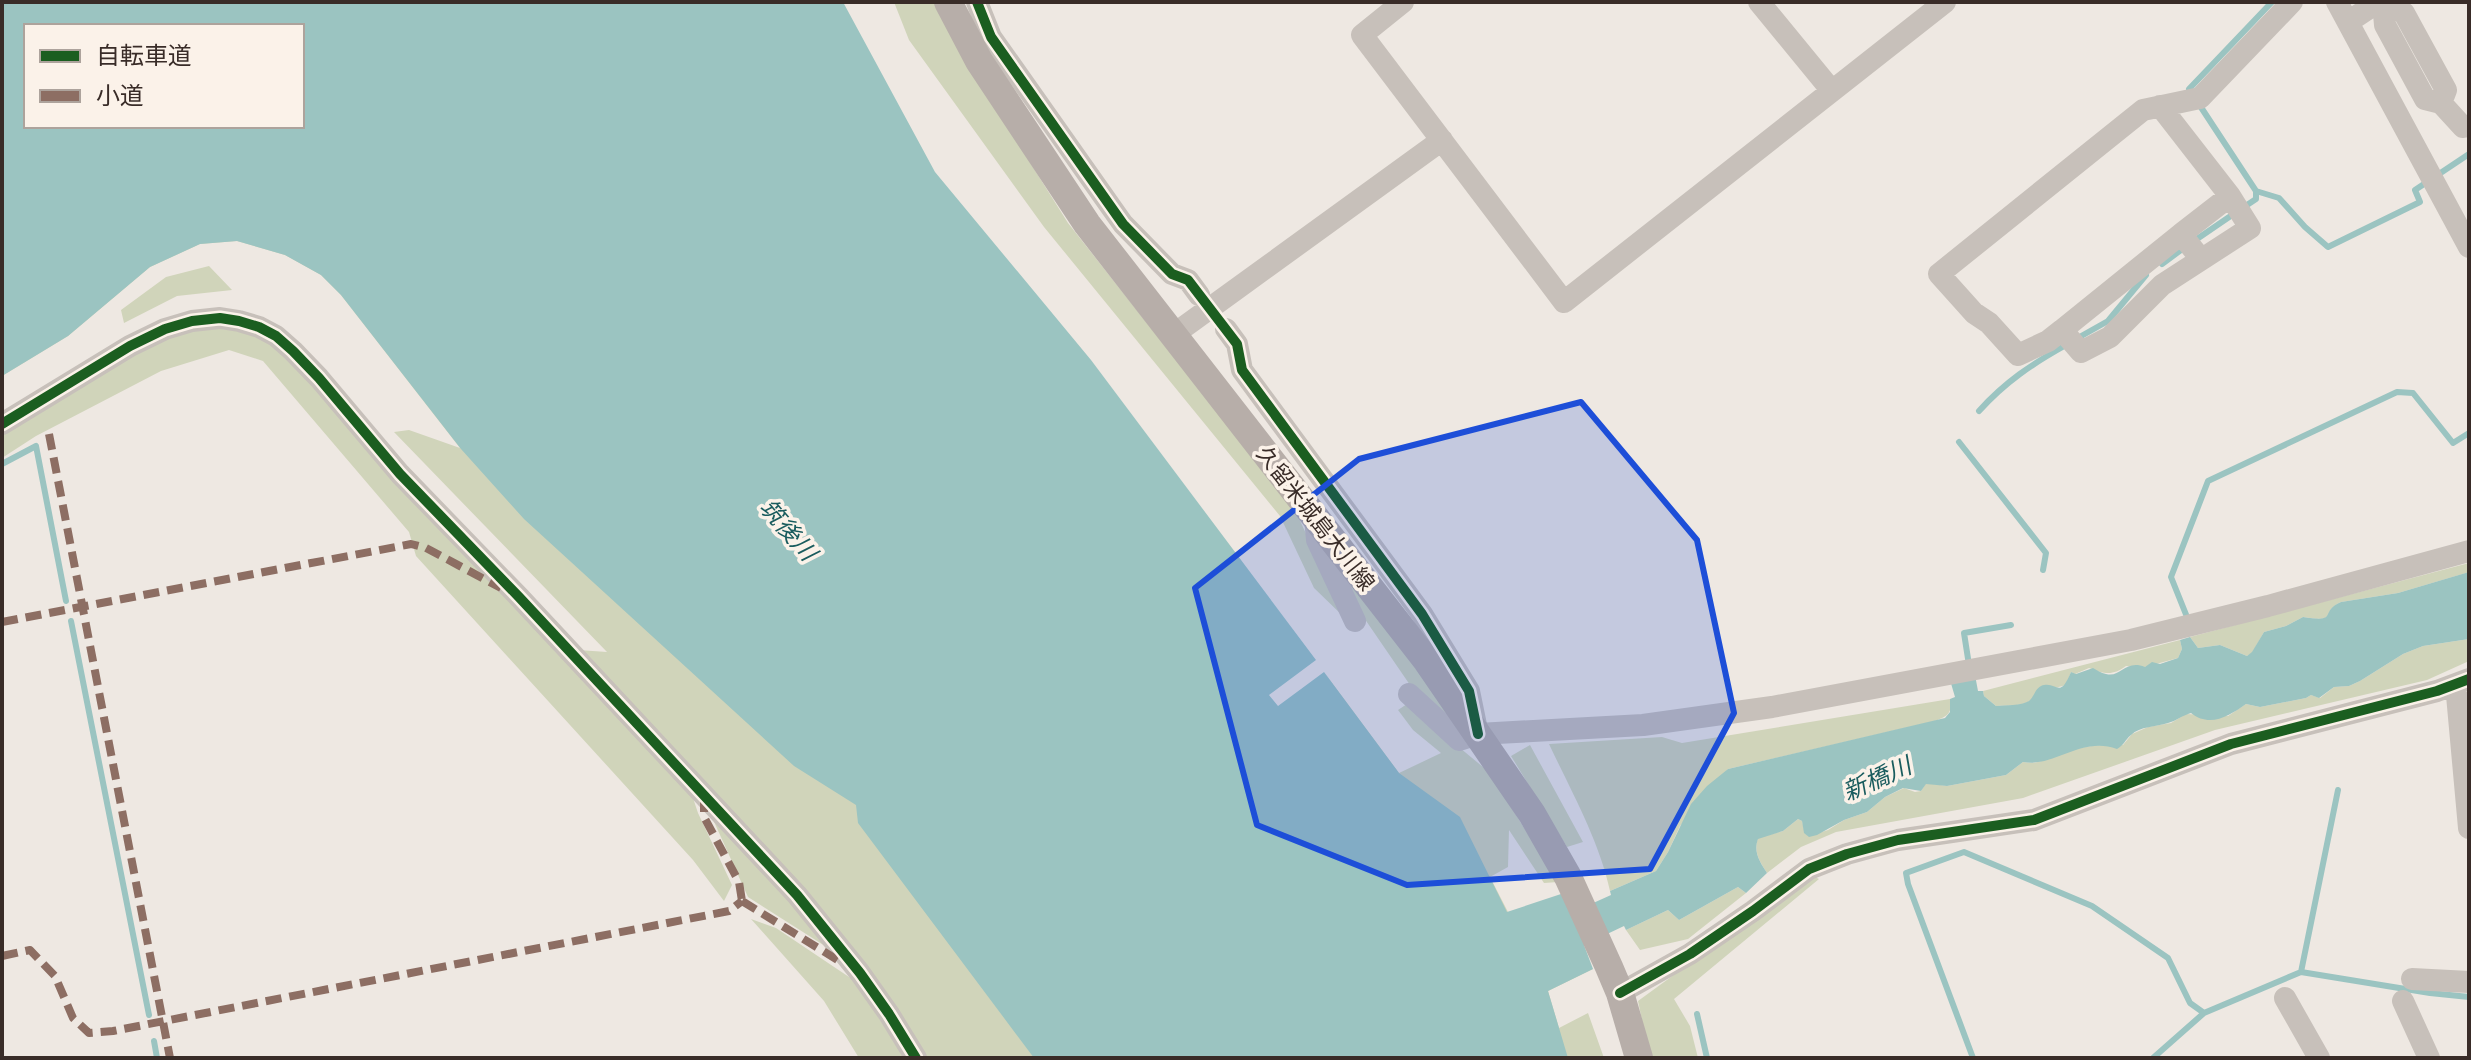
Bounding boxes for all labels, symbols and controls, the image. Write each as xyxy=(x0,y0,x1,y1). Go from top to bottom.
legend xyxy=(24,24,304,128)
text: 自転車道 xyxy=(96,40,192,70)
text: 小道 xyxy=(96,80,144,110)
street label: 久留米城島大川線 xyxy=(1251,440,1381,596)
water label: 筑後川 xyxy=(754,492,826,569)
water label: 新橋川 xyxy=(1838,749,1918,806)

